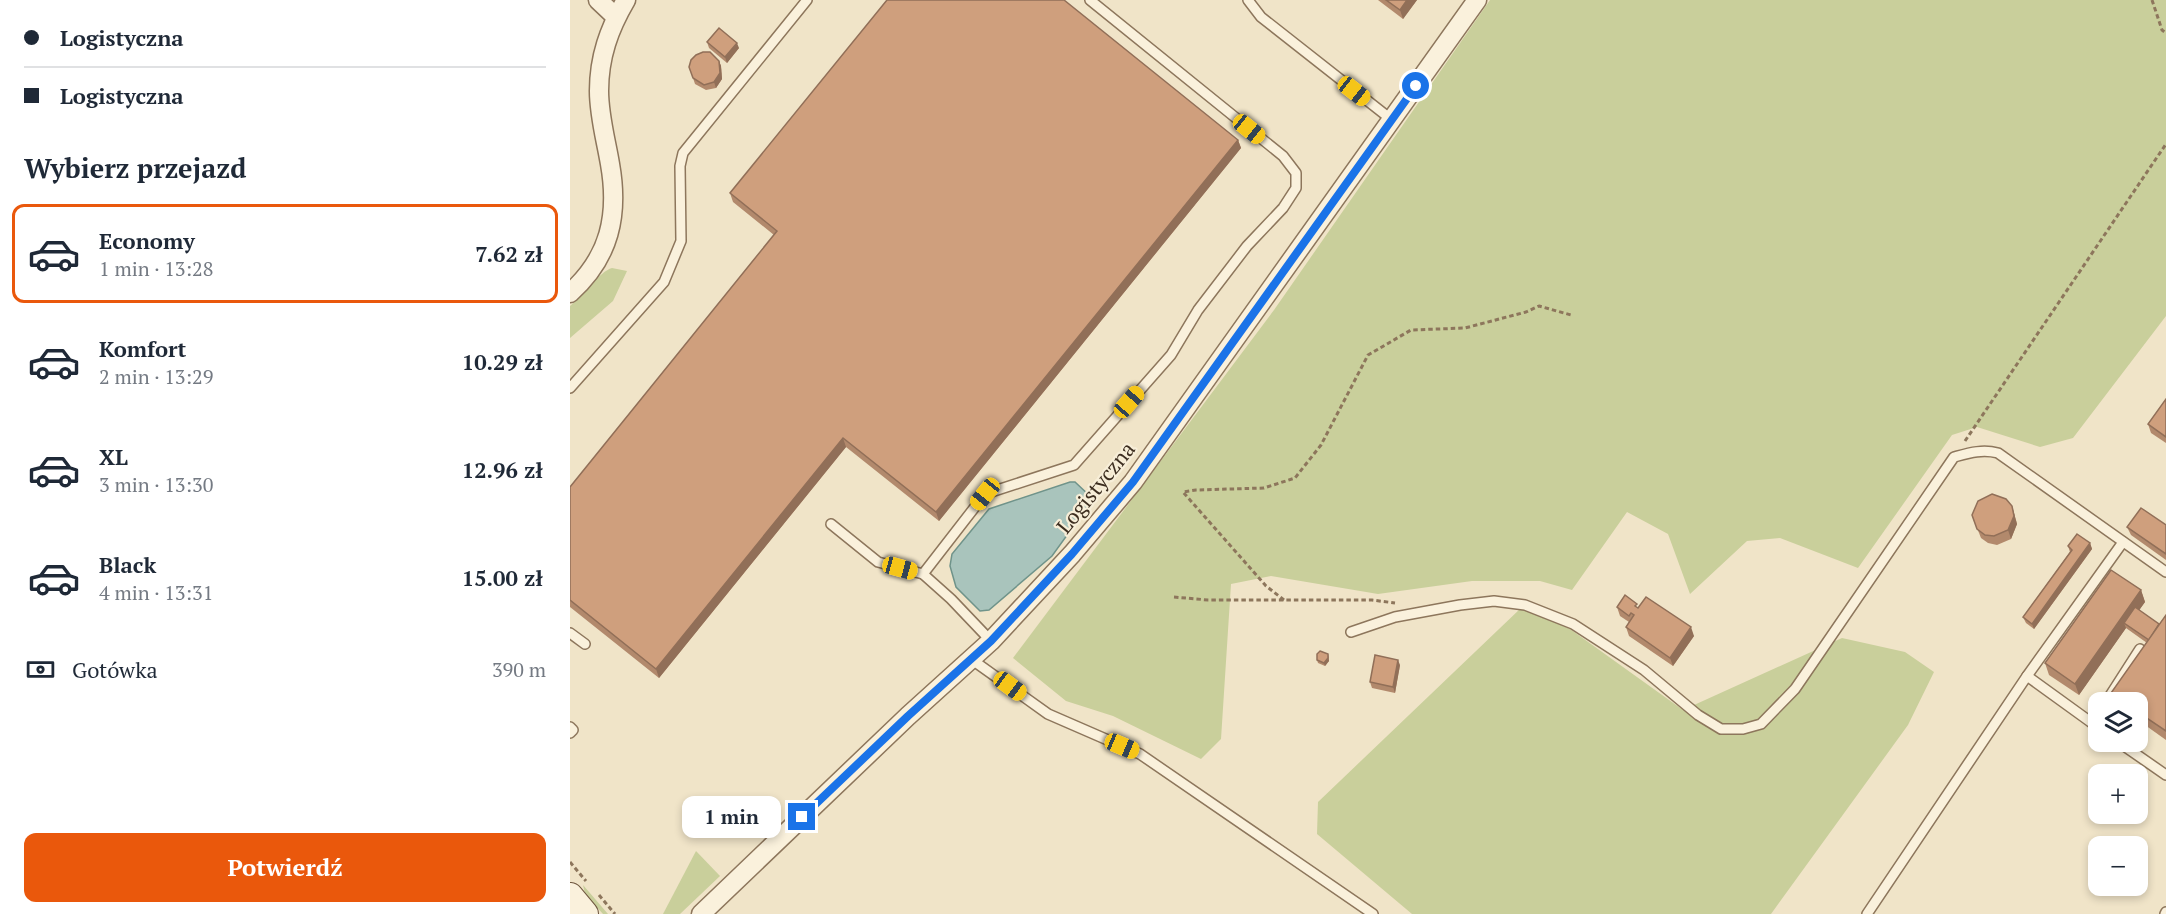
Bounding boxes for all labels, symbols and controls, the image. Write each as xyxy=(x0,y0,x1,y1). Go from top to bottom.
text: Logistyczna xyxy=(60,23,184,52)
route start xyxy=(1402,72,1429,99)
car xyxy=(1334,73,1374,109)
text: Logistyczna xyxy=(60,81,184,110)
car xyxy=(1229,111,1269,147)
text: Wybierz przejazd xyxy=(24,150,246,186)
text: Economy xyxy=(99,226,195,255)
icon: car xyxy=(27,227,81,281)
text: 7.62 zł xyxy=(475,239,543,268)
text: 1 min · 13:28 xyxy=(99,255,213,282)
text: Komfort xyxy=(99,334,186,363)
icon: car xyxy=(27,335,81,389)
text: 10.29 zł xyxy=(462,347,543,376)
text: 2 min · 13:29 xyxy=(99,363,213,390)
car xyxy=(1110,383,1148,421)
street label: Logistyczna xyxy=(1050,435,1141,539)
text: XL xyxy=(99,442,128,471)
icon: car xyxy=(27,443,81,497)
text: 12.96 zł xyxy=(462,455,543,484)
text: 3 min · 13:30 xyxy=(99,471,213,498)
car xyxy=(967,474,1003,514)
text: Black xyxy=(99,550,156,579)
icon: car xyxy=(27,551,81,605)
car xyxy=(880,555,920,581)
text: 15.00 zł xyxy=(462,563,543,592)
text: 4 min · 13:31 xyxy=(99,579,213,606)
icon: cash xyxy=(24,653,57,686)
text: Gotówka xyxy=(72,655,158,684)
text: 390 m xyxy=(492,656,546,683)
car xyxy=(990,668,1030,704)
map controls xyxy=(2088,692,2148,896)
button: layers xyxy=(2088,692,2148,752)
car xyxy=(1102,731,1142,761)
button: + xyxy=(2088,764,2148,824)
callout: 1 min xyxy=(682,796,781,838)
text: 1 min xyxy=(704,803,759,830)
route end xyxy=(788,803,815,830)
button: Potwierdź xyxy=(24,833,546,902)
button: − xyxy=(2088,836,2148,896)

